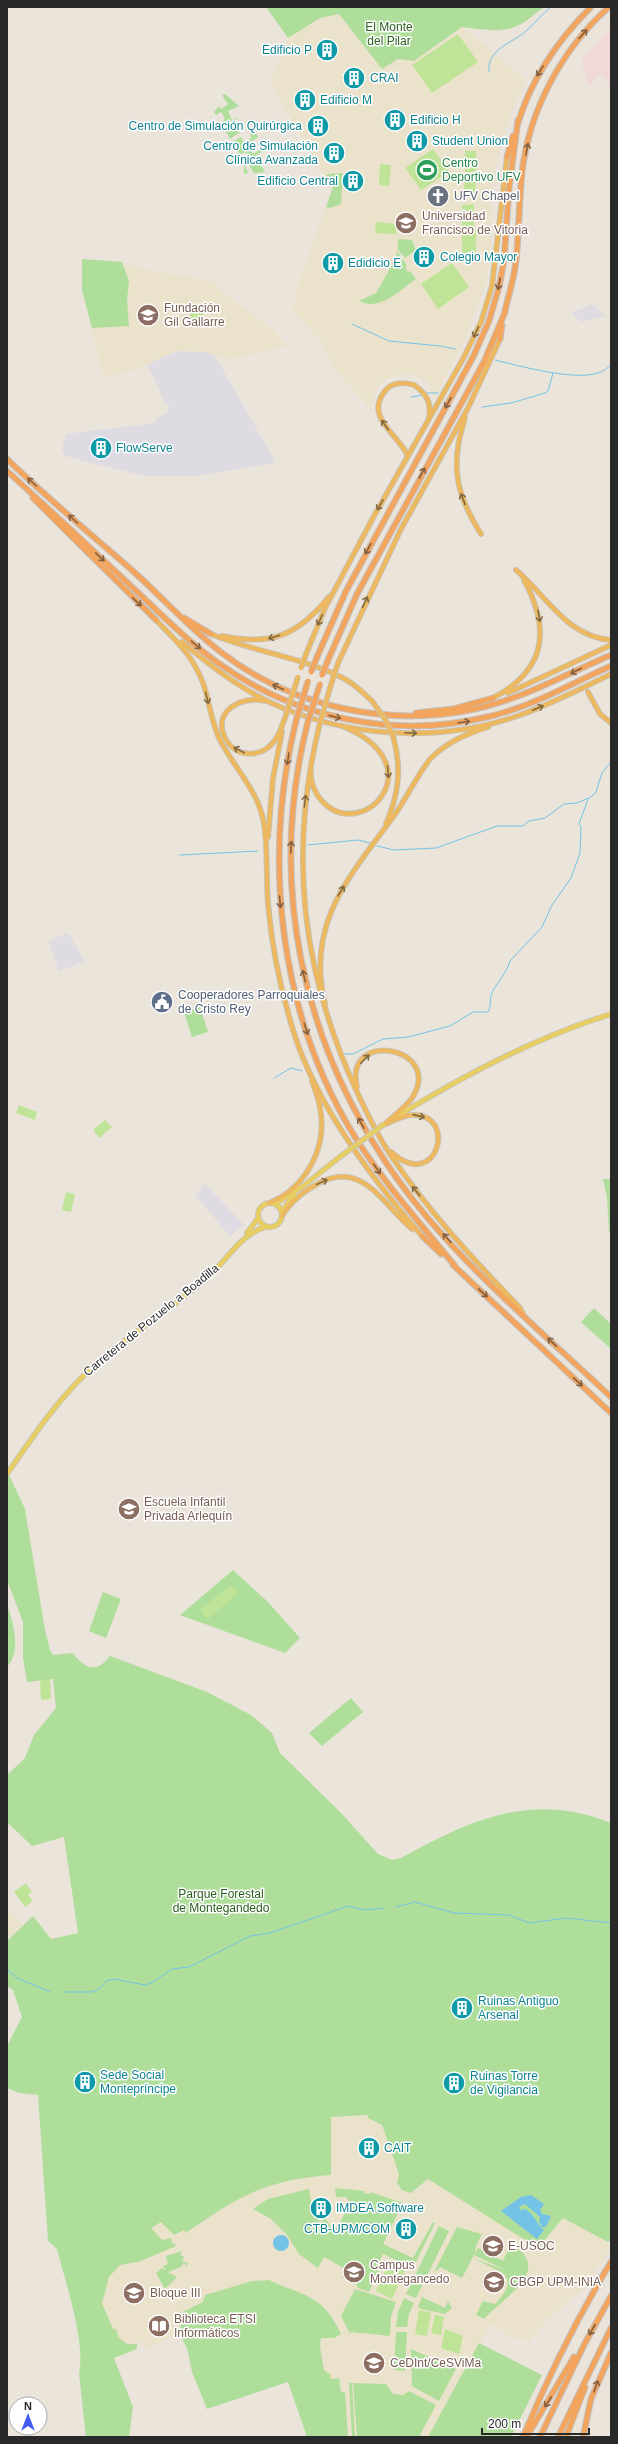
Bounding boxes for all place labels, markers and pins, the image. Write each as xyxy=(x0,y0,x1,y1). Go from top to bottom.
building icon: Edificio P xyxy=(314,37,340,63)
place label: Edificio P xyxy=(262,43,312,57)
building icon: CRAI xyxy=(341,65,367,91)
place label: CRAI xyxy=(370,71,399,85)
building icon: Edificio M xyxy=(292,87,318,113)
place label: Edificio M xyxy=(320,93,372,107)
building icon: Edificio H xyxy=(382,107,408,133)
building icon: Centro de Simulación Quirúrgica xyxy=(305,113,331,139)
place label: Edificio H xyxy=(410,113,461,127)
place label: Centro de Simulación Quirúrgica xyxy=(129,119,302,133)
building icon: Student Union xyxy=(404,128,430,154)
place label: Student Union xyxy=(432,134,508,148)
place label: Centro de Simulación Clínica Avanzada xyxy=(203,139,318,167)
building icon: Centro de Simulación Clínica Avanzada xyxy=(321,140,347,166)
place label: Centro Deportivo UFV xyxy=(442,156,521,184)
sports icon: Centro Deportivo UFV xyxy=(414,157,440,183)
building icon: Edificio Central xyxy=(340,168,366,194)
place label: Edificio Central xyxy=(257,174,338,188)
church icon: UFV Chapel xyxy=(425,183,451,209)
place label: UFV Chapel xyxy=(454,189,519,203)
place label: Universidad Francisco de Vitoria xyxy=(422,209,528,237)
school or university icon: Universidad Francisco de Vitoria xyxy=(393,210,419,236)
building icon: Colegio Mayor xyxy=(411,244,437,270)
building icon: Edidicio E xyxy=(320,250,346,276)
place label: Colegio Mayor xyxy=(440,250,517,264)
place label: Edidicio E xyxy=(348,256,401,270)
place label: Fundación Gil Gallarre xyxy=(164,301,225,329)
school or university icon: Fundación Gil Gallarre xyxy=(135,302,161,328)
building icon: FlowServe xyxy=(88,435,114,461)
place label: FlowServe xyxy=(116,441,173,455)
place label: Cooperadores Parroquiales de Cristo Rey xyxy=(178,988,325,1016)
public building icon: Cooperadores Parroquiales de Cristo Rey xyxy=(149,989,175,1015)
place label: Escuela Infantil Privada Arlequín xyxy=(144,1495,232,1523)
school or university icon: Escuela Infantil Privada Arlequín xyxy=(116,1496,142,1522)
place label: Ruinas Antiguo Arsenal xyxy=(478,1994,559,2022)
building icon: Ruinas Antiguo Arsenal xyxy=(449,1995,475,2021)
place label: Sede Social Montepríncipe xyxy=(100,2068,176,2096)
building icon: Sede Social Montepríncipe xyxy=(72,2069,98,2095)
place label: Ruinas Torre de Vigilancia xyxy=(470,2069,538,2097)
building icon: Ruinas Torre de Vigilancia xyxy=(441,2070,467,2096)
building icon: CAIT xyxy=(356,2135,382,2161)
place label: CAIT xyxy=(384,2141,412,2155)
building icon: IMDEA Software xyxy=(308,2195,334,2221)
place label: IMDEA Software xyxy=(336,2201,424,2215)
building icon: CTB-UPM/COM xyxy=(393,2216,419,2242)
place label: CTB-UPM/COM xyxy=(304,2222,390,2236)
school or university icon: E-USOC xyxy=(480,2233,506,2259)
place label: E-USOC xyxy=(508,2239,555,2253)
place label: Campus Montegancedo xyxy=(370,2258,450,2286)
school or university icon: Campus Montegancedo xyxy=(341,2259,367,2285)
school or university icon: CBGP UPM-INIA xyxy=(481,2269,507,2295)
place label: CBGP UPM-INIA xyxy=(510,2275,601,2289)
school or university icon: Bloque III xyxy=(121,2280,147,2306)
place label: Bloque III xyxy=(150,2286,201,2300)
place label: Biblioteca ETSI Informáticos xyxy=(174,2312,256,2340)
library icon: Biblioteca ETSI Informáticos xyxy=(146,2313,172,2339)
school or university icon: CeDInt/CeSViMa xyxy=(361,2350,387,2376)
place label: CeDInt/CeSViMa xyxy=(390,2356,481,2370)

